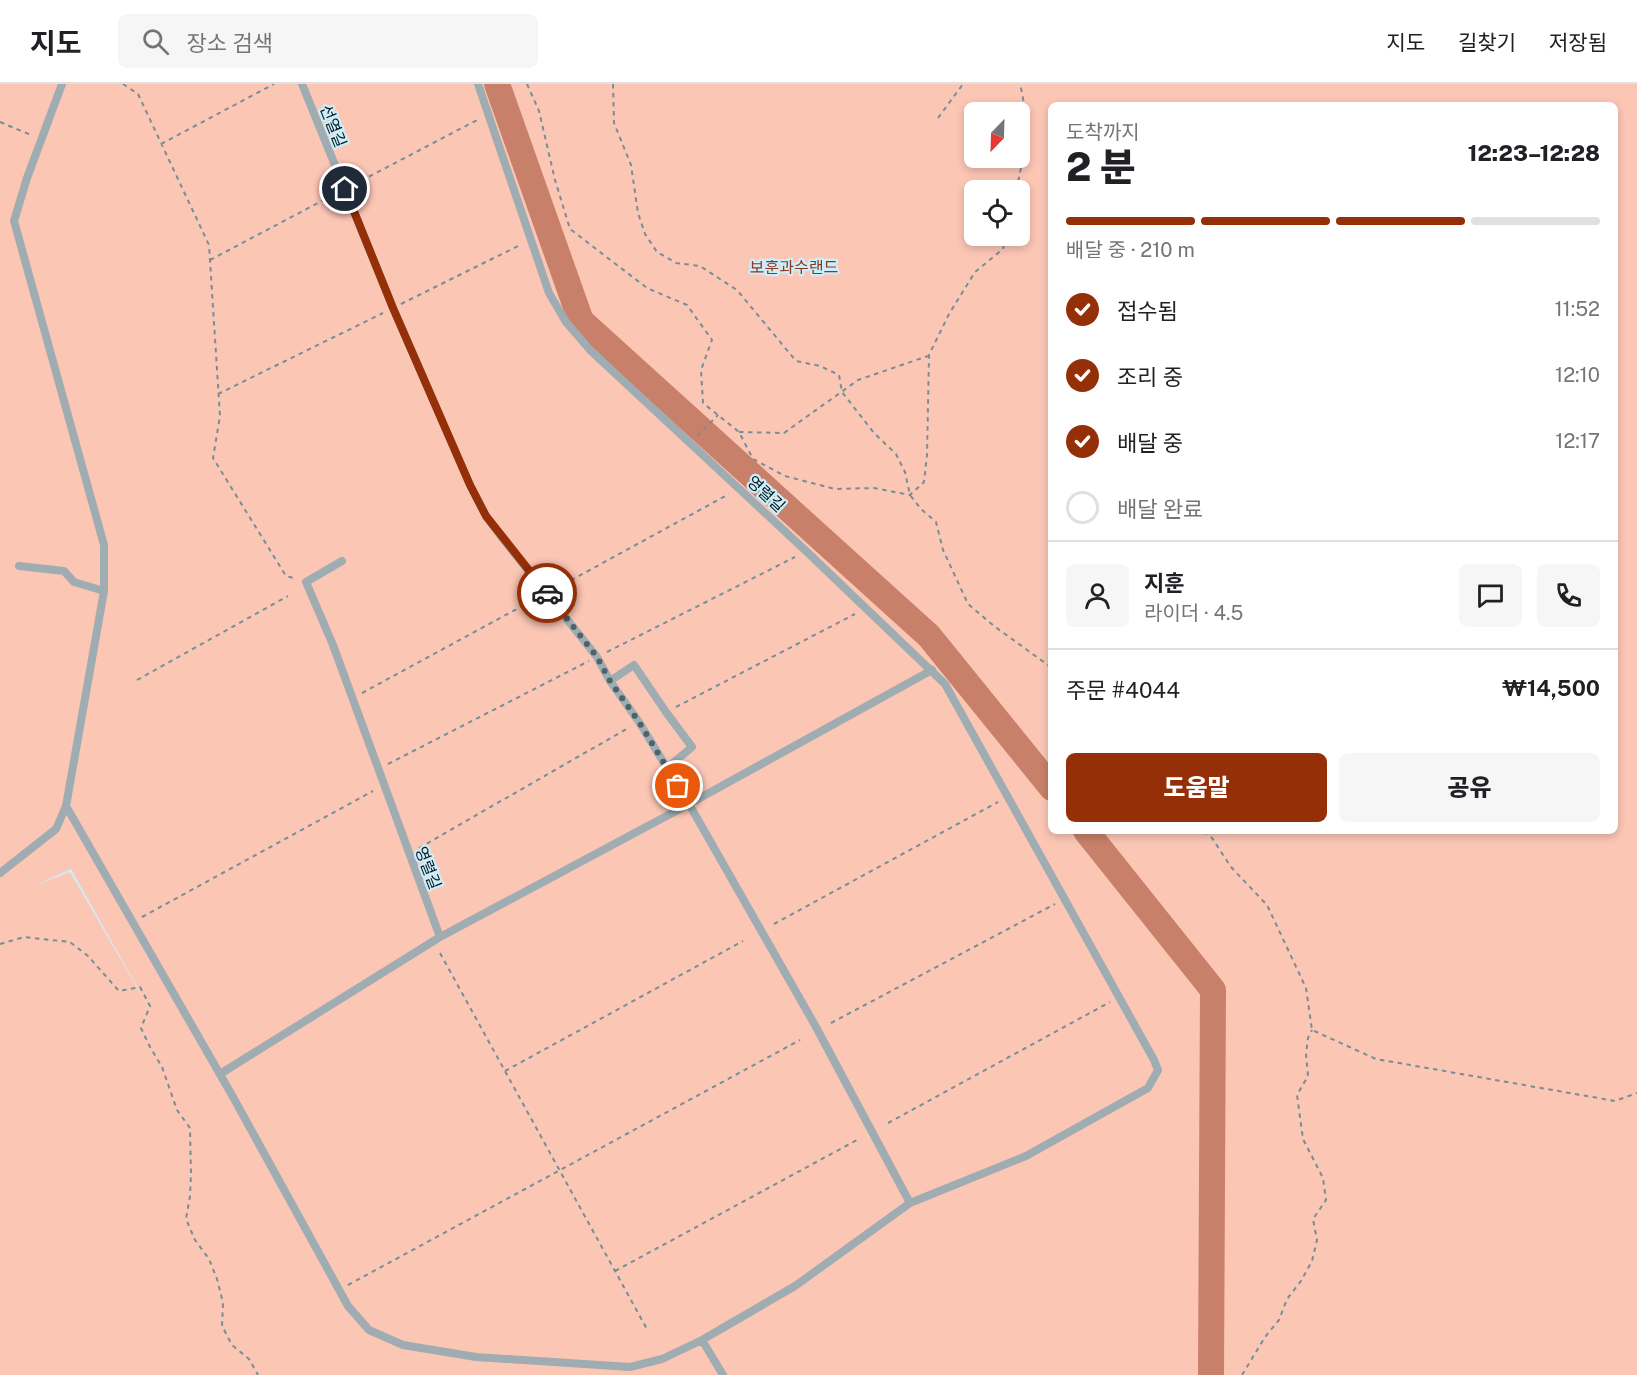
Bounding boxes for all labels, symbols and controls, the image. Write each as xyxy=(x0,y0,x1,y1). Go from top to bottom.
search box xyxy=(118,14,538,68)
icon: search xyxy=(139,25,172,58)
text: 지도 xyxy=(30,26,82,59)
text: 장소 검색 xyxy=(187,30,273,56)
text: 지도 xyxy=(1386,30,1425,55)
text: 길찾기 xyxy=(1458,30,1516,55)
text: 저장됨 xyxy=(1549,30,1607,55)
street label: 선열길 xyxy=(316,102,350,150)
north arrow xyxy=(964,102,1030,168)
map controls xyxy=(964,102,1030,246)
text: 도착까지 xyxy=(1066,120,1140,144)
text: 12:23–12:28 xyxy=(1468,140,1600,166)
text: 2 분 xyxy=(1066,144,1136,190)
pin xyxy=(319,163,370,214)
icon: home xyxy=(328,172,361,205)
button: locate xyxy=(964,180,1030,246)
text: 배달 중 · 210 m xyxy=(1066,238,1195,262)
park label: 보훈과수랜드 xyxy=(750,258,838,277)
icon: check xyxy=(1066,293,1099,326)
text: 11:52 xyxy=(1554,297,1600,321)
text: 접수됨 xyxy=(1117,298,1178,324)
icon: check xyxy=(1066,359,1099,392)
text: 12:10 xyxy=(1555,363,1600,387)
text: 조리 중 xyxy=(1117,364,1183,390)
icon: check xyxy=(1066,425,1099,458)
text: 12:17 xyxy=(1555,429,1600,453)
text: 배달 중 xyxy=(1117,430,1183,456)
street label: 영렬길 xyxy=(743,472,789,516)
text: 배달 완료 xyxy=(1117,496,1203,522)
courier xyxy=(517,563,577,623)
button: person xyxy=(1066,564,1129,627)
button: chat xyxy=(1459,564,1522,627)
button: phone xyxy=(1537,564,1600,627)
text: 지훈 xyxy=(1144,570,1184,596)
icon: car xyxy=(531,577,564,610)
text: 라이더 · 4.5 xyxy=(1144,601,1243,625)
text: ₩14,500 xyxy=(1502,675,1600,701)
text: 주문 #4044 xyxy=(1066,677,1180,703)
button: 도움말 xyxy=(1066,753,1327,822)
button: 공유 xyxy=(1339,753,1600,822)
pin xyxy=(652,760,703,811)
icon: bag xyxy=(661,769,694,802)
street label: 영렬길 xyxy=(411,844,445,892)

